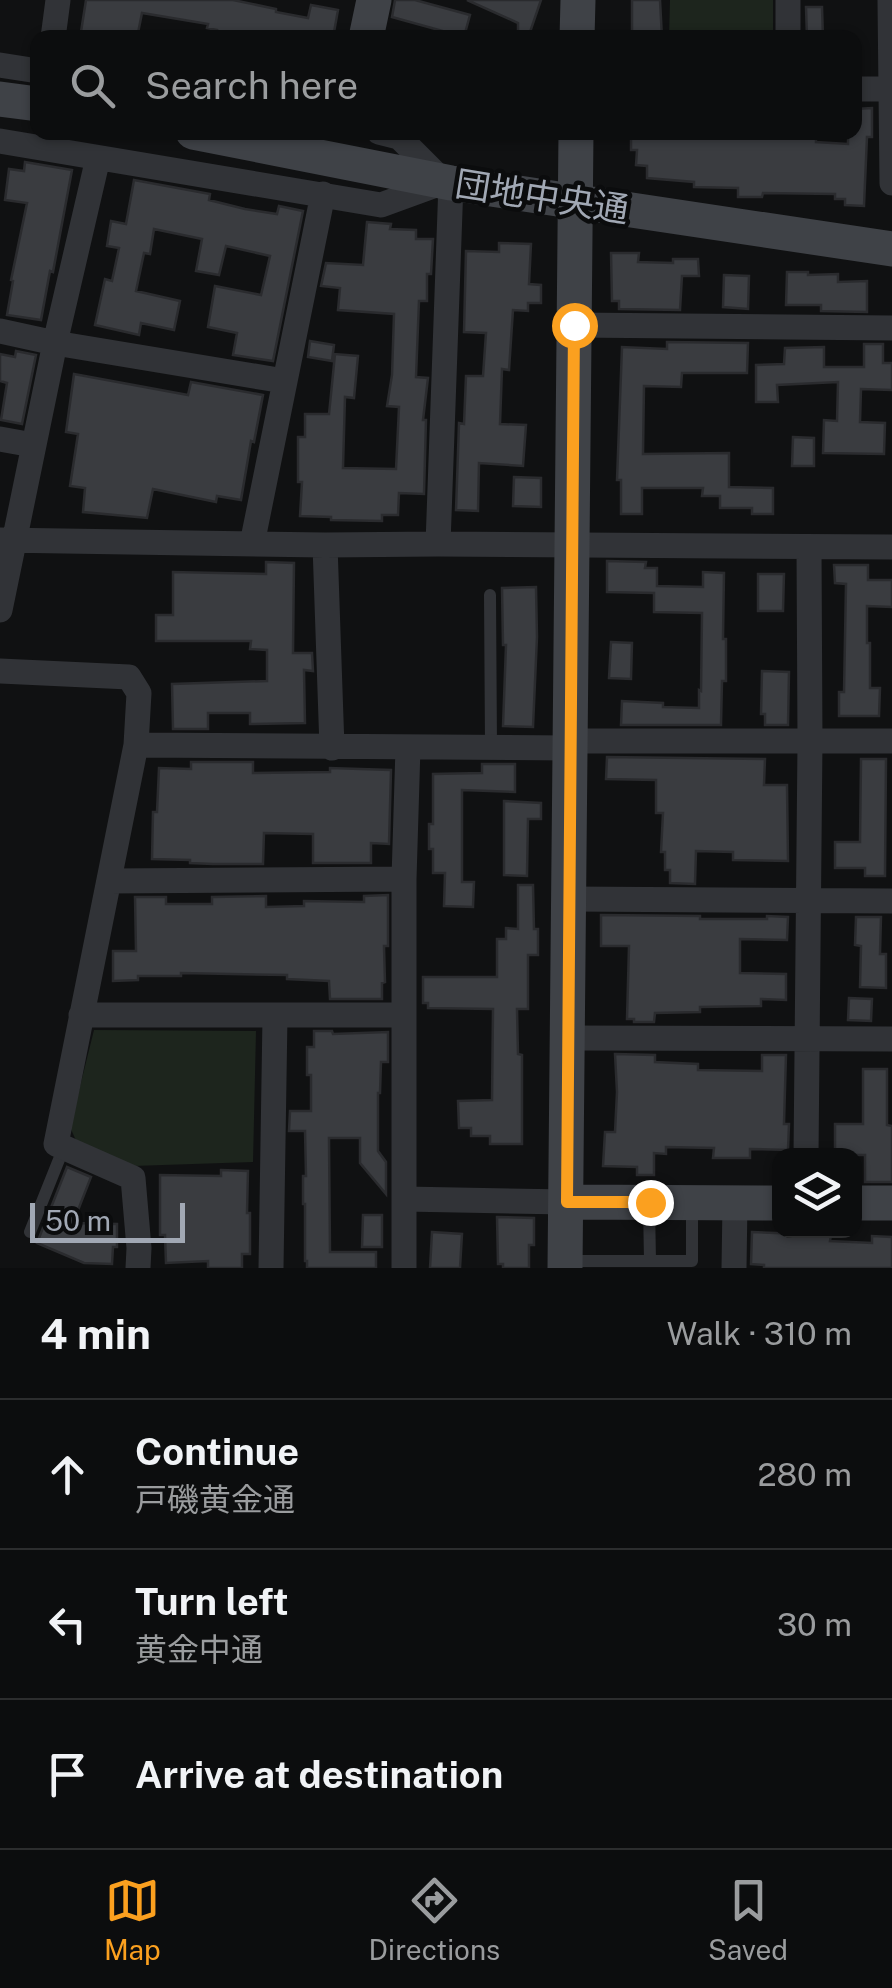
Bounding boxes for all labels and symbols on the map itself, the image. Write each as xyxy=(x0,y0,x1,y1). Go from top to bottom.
street label: 団地中央通 xyxy=(452,163,632,230)
route start xyxy=(552,303,598,349)
route end xyxy=(628,1180,674,1226)
scale bar xyxy=(30,1198,185,1242)

